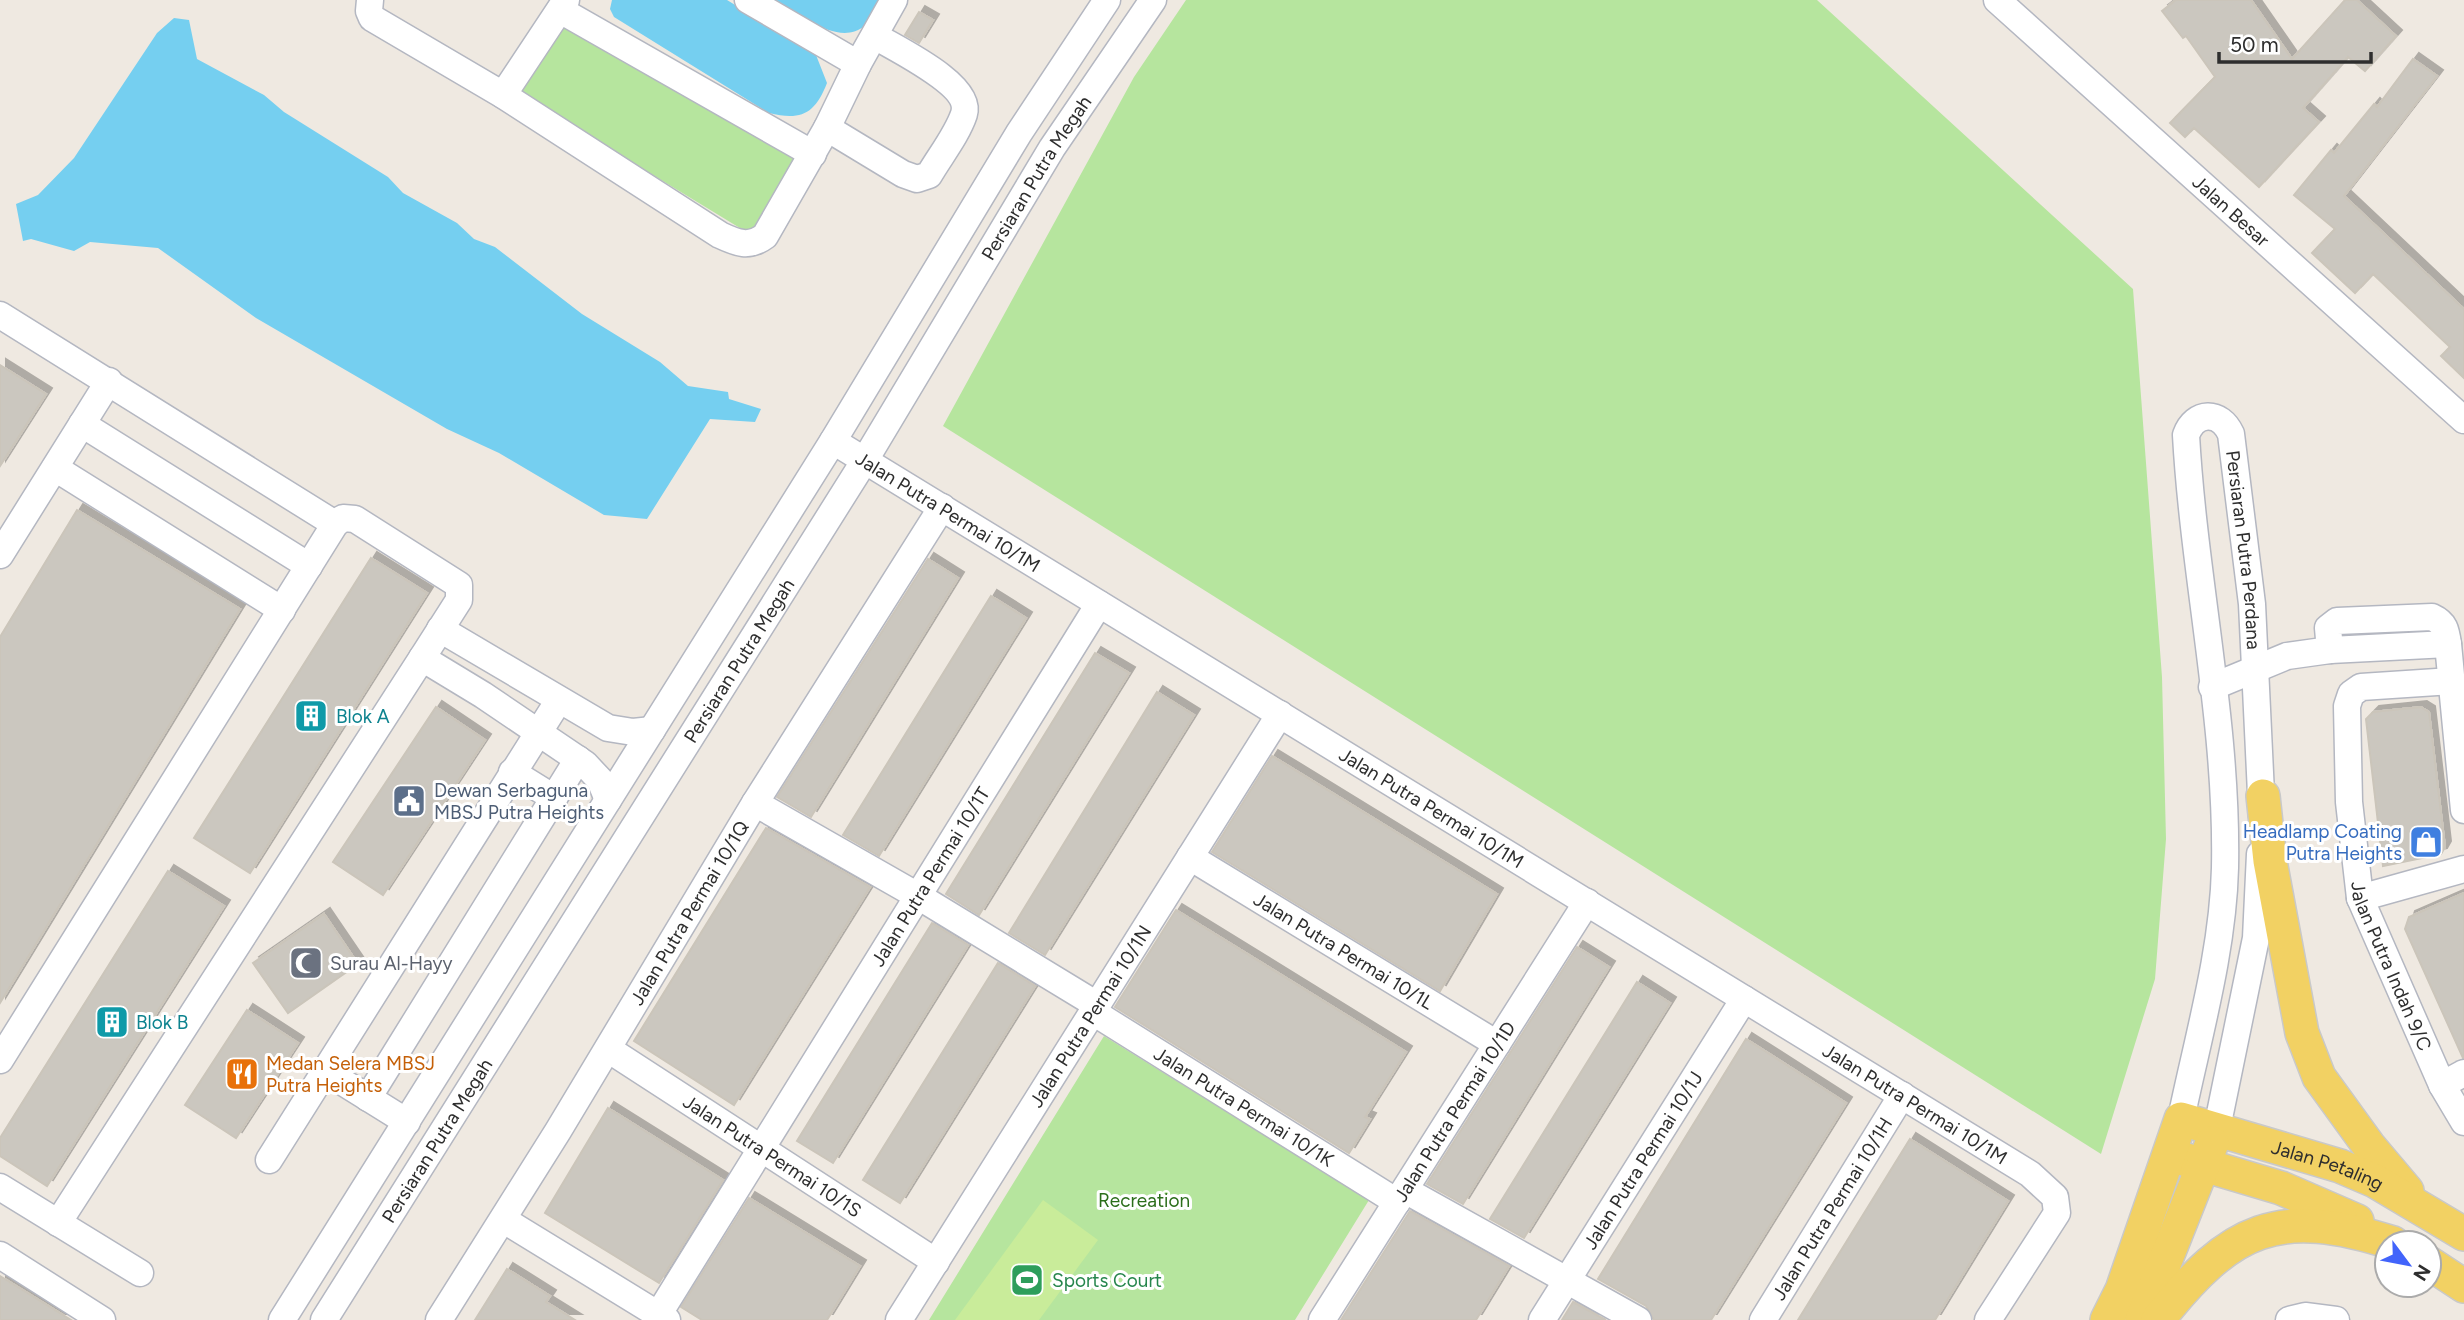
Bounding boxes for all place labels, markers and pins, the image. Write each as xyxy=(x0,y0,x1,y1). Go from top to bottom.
building icon: Blok A xyxy=(292,697,330,735)
place label: Blok A xyxy=(336,705,390,728)
place label: Dewan Serbaguna MBSJ Putra Heights xyxy=(434,779,604,824)
public building icon: Dewan Serbaguna MBSJ Putra Heights xyxy=(390,782,428,820)
place label: Headlamp Coating Putra Heights xyxy=(2243,820,2402,865)
shop icon: Headlamp Coating Putra Heights xyxy=(2407,823,2445,861)
mosque icon: Surau Al-Hayy xyxy=(287,944,325,982)
place label: Surau Al-Hayy xyxy=(330,952,452,975)
building icon: Blok B xyxy=(93,1003,131,1041)
place label: Blok B xyxy=(136,1011,188,1034)
place label: Medan Selera MBSJ Putra Heights xyxy=(266,1052,435,1097)
restaurant icon: Medan Selera MBSJ Putra Heights xyxy=(223,1055,261,1093)
sports icon: Sports Court xyxy=(1008,1261,1046,1299)
place label: Sports Court xyxy=(1052,1269,1162,1292)

